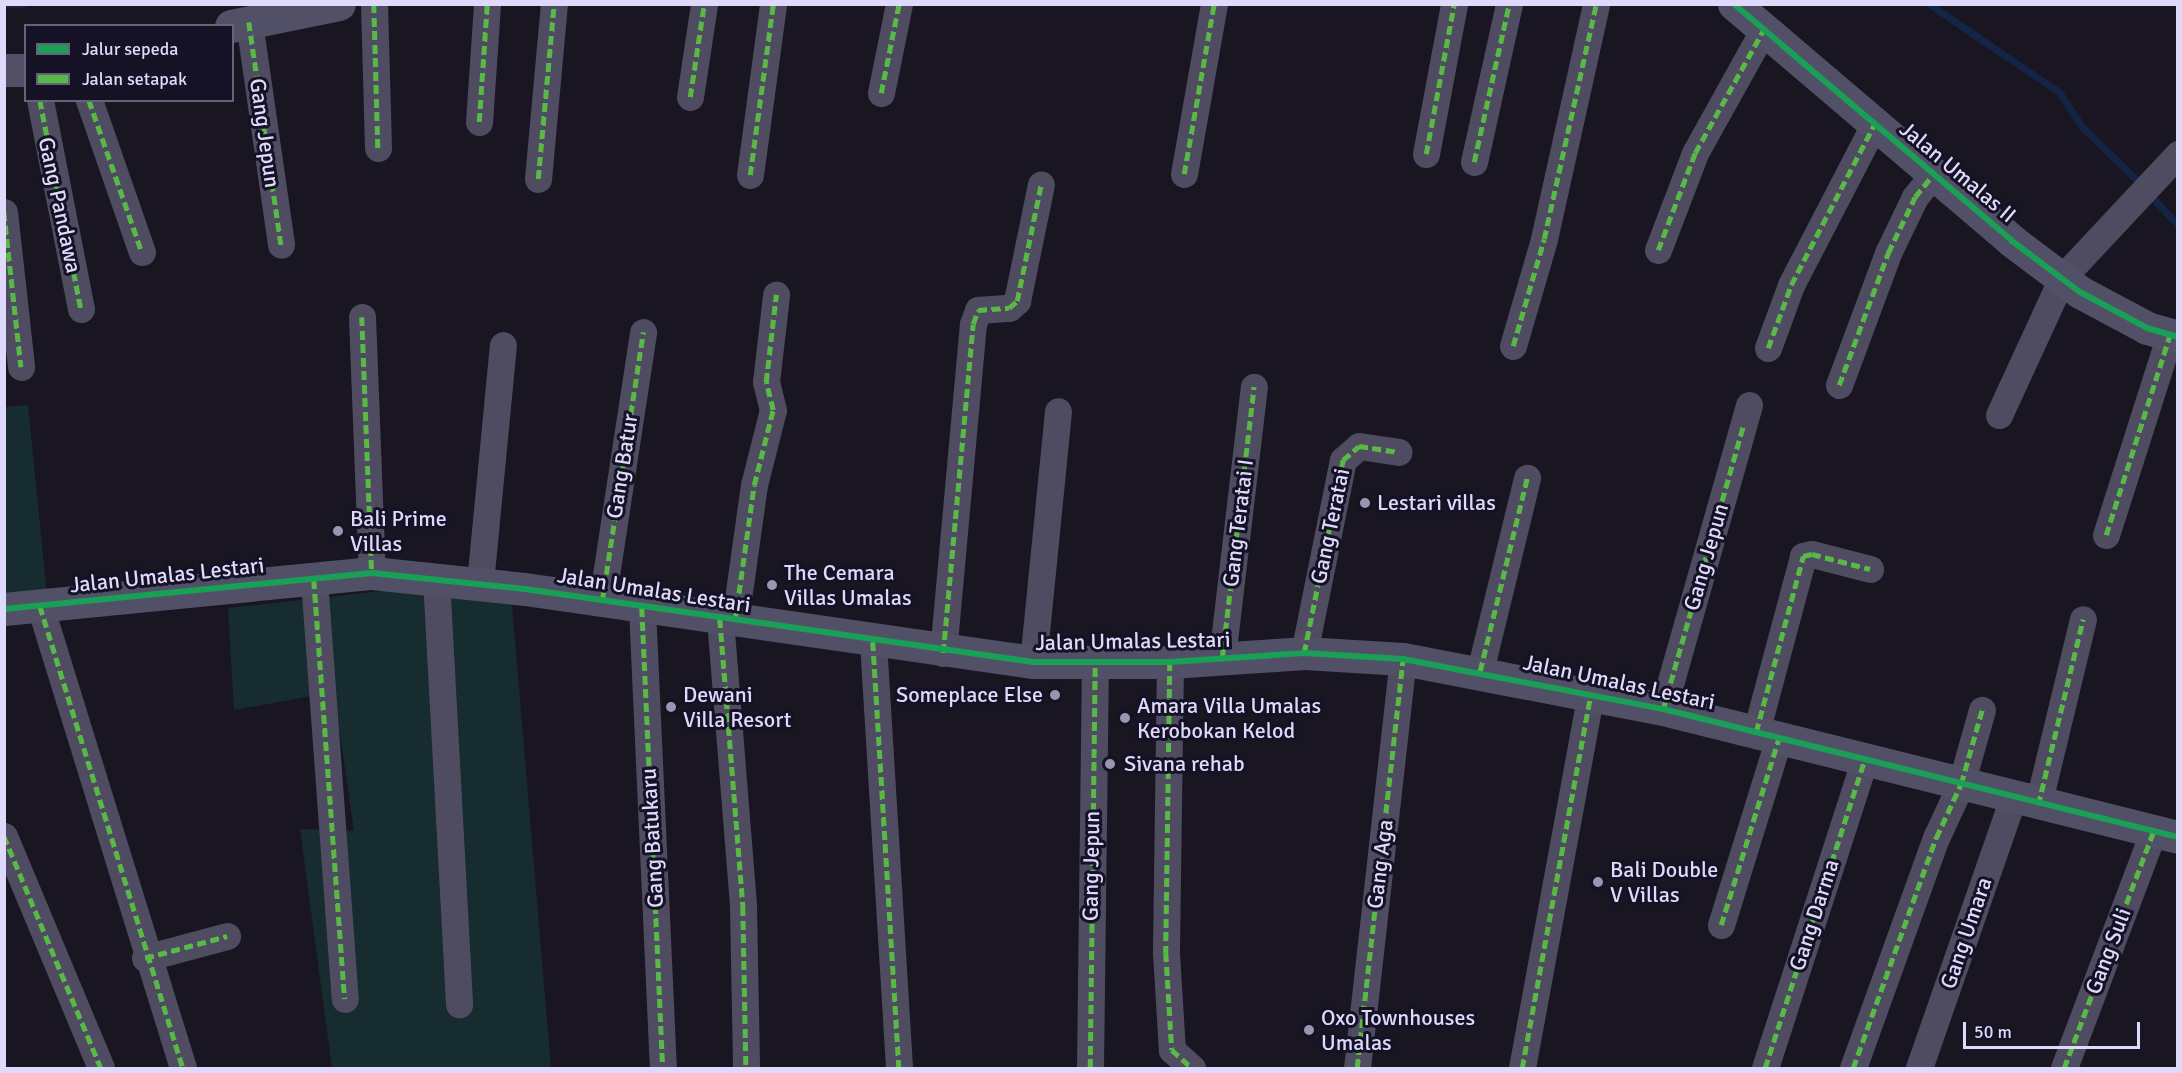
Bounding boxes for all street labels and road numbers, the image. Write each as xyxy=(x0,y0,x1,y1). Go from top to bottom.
street label: Gang Jepun xyxy=(244,77,286,189)
street label: Jalan Umalas II xyxy=(1895,116,2021,228)
street label: Gang Pandawa xyxy=(33,135,87,275)
street label: Gang Batur xyxy=(601,412,643,520)
street label: Gang Teratai I xyxy=(1217,457,1259,589)
street label: Gang Teratai xyxy=(1305,466,1355,586)
street label: Gang Jepun xyxy=(1678,500,1734,614)
street label: Jalan Umalas Lestari xyxy=(69,552,265,598)
street label: Jalan Umalas Lestari xyxy=(555,562,753,618)
street label: Jalan Umalas Lestari xyxy=(1035,626,1231,656)
street label: Jalan Umalas Lestari xyxy=(1521,649,1717,715)
street label: Gang Batukaru xyxy=(635,767,669,909)
street label: Gang Jepun xyxy=(1077,811,1105,921)
street label: Gang Aga xyxy=(1361,818,1399,910)
street label: Gang Darma xyxy=(1784,856,1844,974)
street label: Gang Umara xyxy=(1935,874,1997,992)
street label: Gang Suli xyxy=(2079,904,2137,998)

